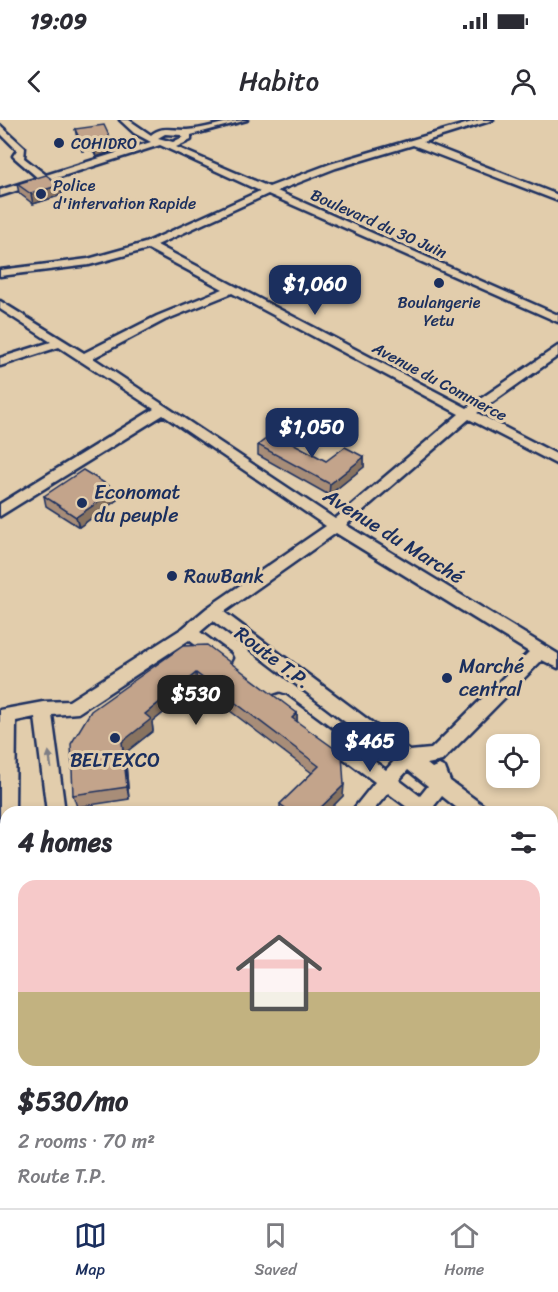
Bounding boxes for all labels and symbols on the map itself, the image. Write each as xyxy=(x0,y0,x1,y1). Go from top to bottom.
place label: COHIDRO xyxy=(71,129,137,158)
marker: COHIDRO xyxy=(52,136,66,150)
place label: Police d'intervation Rapide xyxy=(53,171,196,218)
street label: Boulevard du 30 Juin xyxy=(306,180,452,267)
marker: Police d'intervation Rapide xyxy=(34,187,48,201)
pin: $1,060 xyxy=(266,265,364,316)
marker: Boulangerie Yetu xyxy=(432,276,446,290)
place label: Boulangerie Yetu xyxy=(397,288,481,335)
street label: Avenue du Commerce xyxy=(366,333,513,429)
pin: $1,050 xyxy=(263,408,361,459)
place label: Economat du peuple xyxy=(94,475,181,533)
street label: Avenue du Marché xyxy=(315,478,471,594)
marker: Economat du peuple xyxy=(75,496,89,510)
place label: RawBank xyxy=(184,559,264,594)
marker: RawBank xyxy=(165,569,179,583)
street label: Route T.P. xyxy=(227,617,319,698)
place label: Marché central xyxy=(459,649,524,707)
marker: Marché central xyxy=(440,671,454,685)
pin: $530 xyxy=(160,675,232,726)
pin: $465 xyxy=(334,722,406,773)
marker: BELTEXCO xyxy=(108,731,122,745)
place label: BELTEXCO xyxy=(70,743,160,778)
one-way arrow xyxy=(45,751,54,770)

